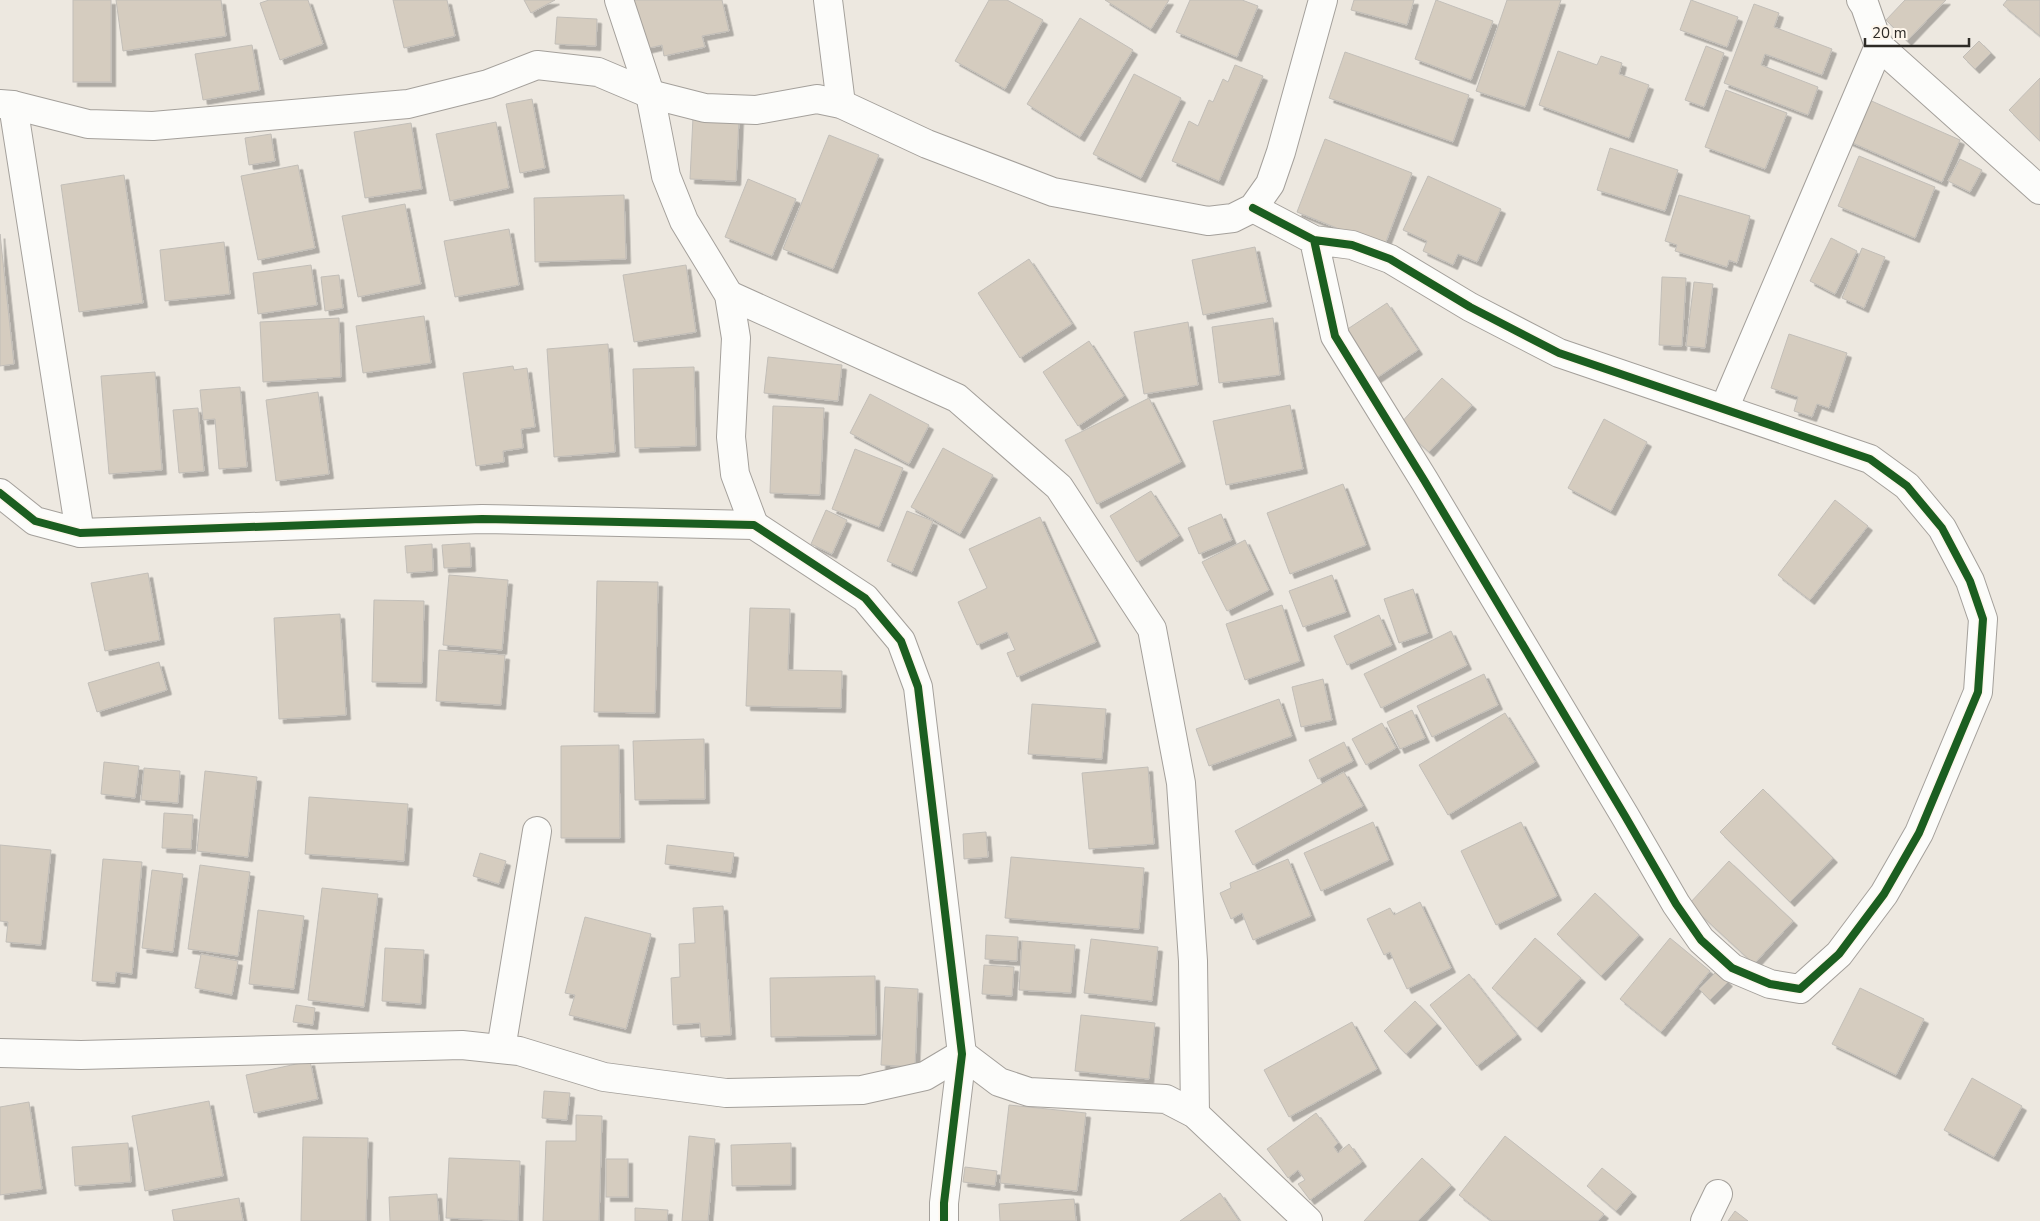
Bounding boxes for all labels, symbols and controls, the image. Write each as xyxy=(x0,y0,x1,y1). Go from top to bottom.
scale bar xyxy=(1865,15,1969,47)
text: 20 m xyxy=(1872,23,1907,43)

